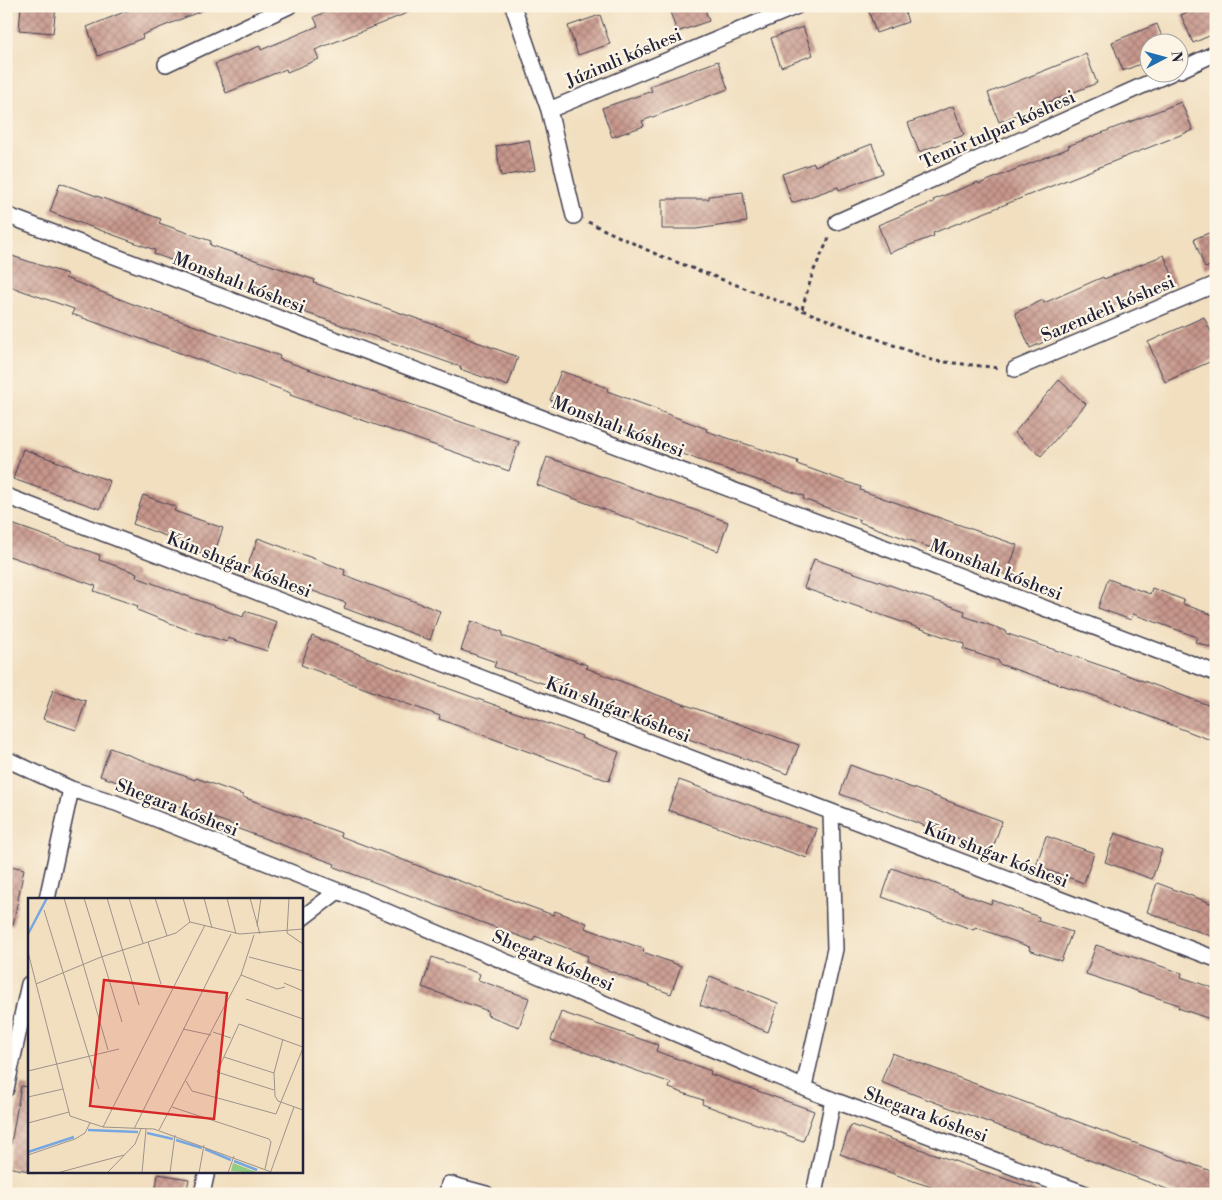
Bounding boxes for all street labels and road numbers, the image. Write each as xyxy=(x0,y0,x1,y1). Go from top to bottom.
street label: Júzimli kóshesi xyxy=(561,23,686,93)
street label: Temir tulpar kóshesi xyxy=(917,85,1079,174)
street label: Monshalı kóshesi xyxy=(169,247,309,319)
street label: Sazendeli kóshesi xyxy=(1038,270,1178,348)
street label: Monshalı kóshesi xyxy=(548,391,688,463)
street label: Kún shıǵar kóshesi xyxy=(163,527,315,603)
street label: Monshalı kóshesi xyxy=(926,534,1066,606)
street label: Kún shıǵar kóshesi xyxy=(542,672,694,748)
street label: Shegara kóshesi xyxy=(112,774,242,842)
street label: Kún shıǵar kóshesi xyxy=(920,817,1072,893)
street label: Shegara kóshesi xyxy=(489,925,617,997)
street label: Shegara kóshesi xyxy=(861,1082,991,1148)

